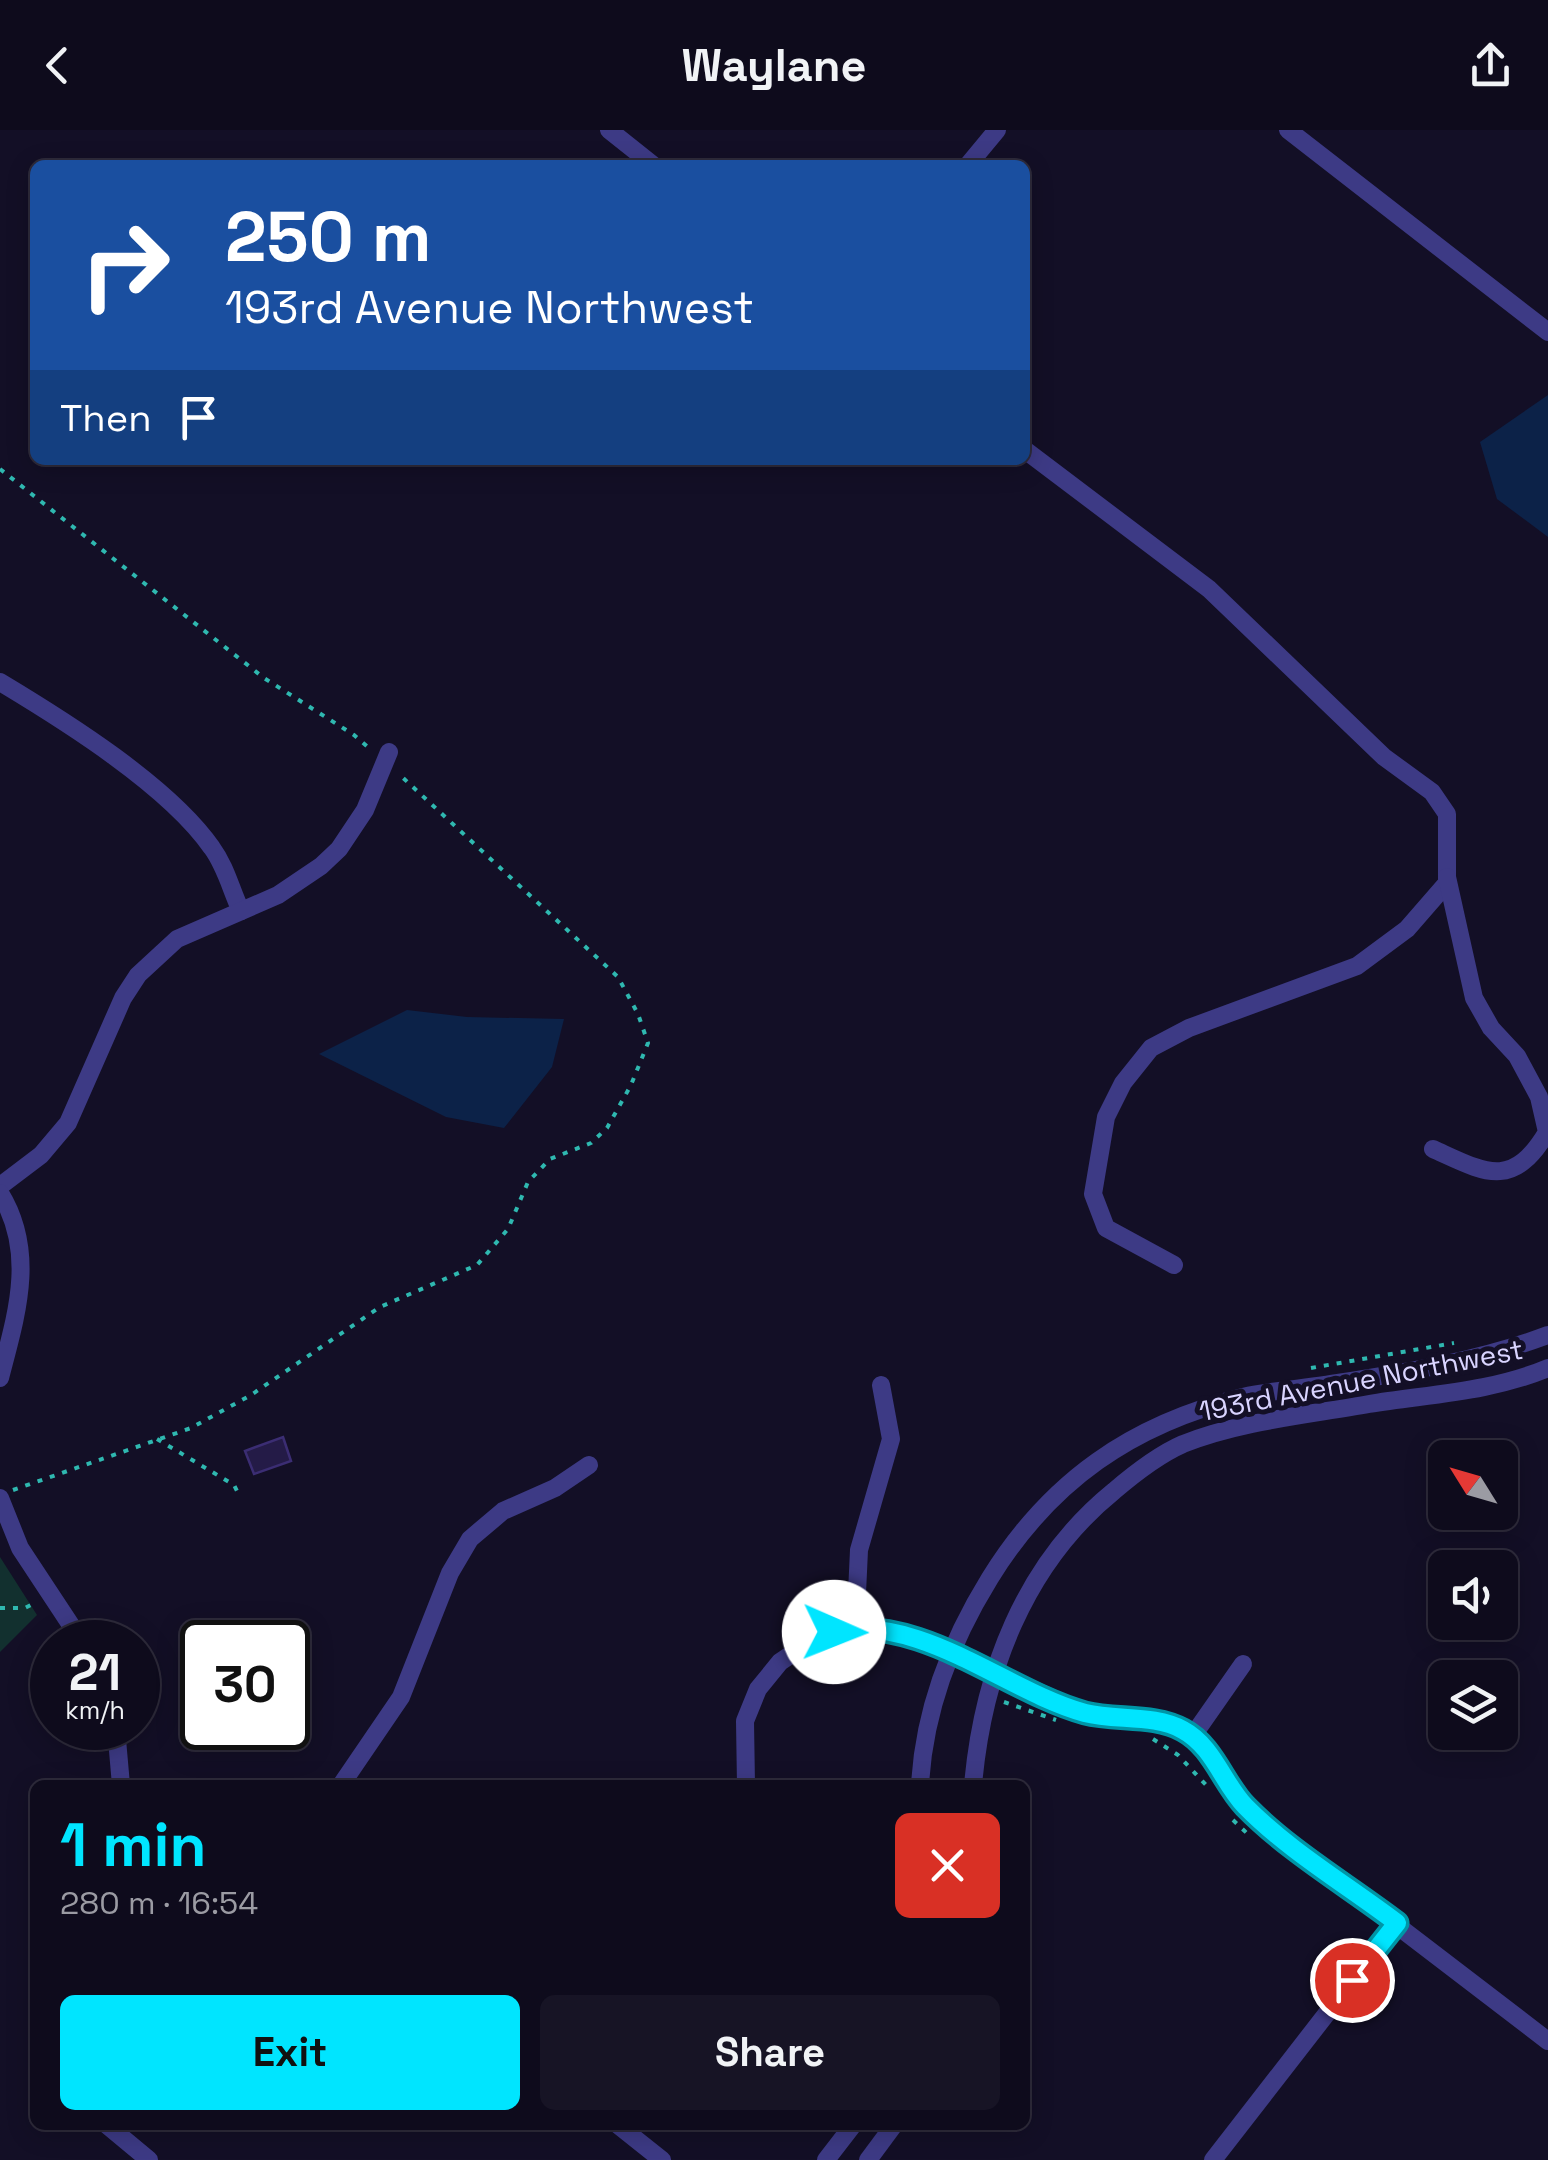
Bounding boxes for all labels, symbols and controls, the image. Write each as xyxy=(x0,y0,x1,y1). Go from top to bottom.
text: Waylane xyxy=(682,37,866,94)
icon: back xyxy=(30,38,85,93)
icon: share xyxy=(1463,38,1518,93)
text: 250 m xyxy=(225,192,432,281)
icon: right xyxy=(60,200,190,330)
text: 193rd Avenue Northwest xyxy=(225,279,754,336)
icon: arrive xyxy=(171,390,226,445)
text: Then xyxy=(60,394,151,442)
street label: 193rd Avenue Northwest xyxy=(1196,1331,1526,1429)
north arrow xyxy=(1428,1440,1518,1530)
map controls xyxy=(1428,1440,1518,1750)
button: sound xyxy=(1428,1550,1518,1640)
position arrow xyxy=(782,1580,886,1684)
speed limit sign: 30 xyxy=(180,1620,310,1750)
text: 21 xyxy=(69,1641,121,1705)
button: layers xyxy=(1428,1660,1518,1750)
text: km/h xyxy=(65,1694,125,1726)
text: 1 min xyxy=(60,1807,207,1884)
button: close xyxy=(895,1813,1000,1918)
text: 280 m · 16:54 xyxy=(60,1883,258,1923)
pin xyxy=(1310,1938,1395,2023)
icon: arrive xyxy=(1325,1953,1380,2008)
button: Exit xyxy=(60,1995,520,2110)
button: Share xyxy=(540,1995,1000,2110)

